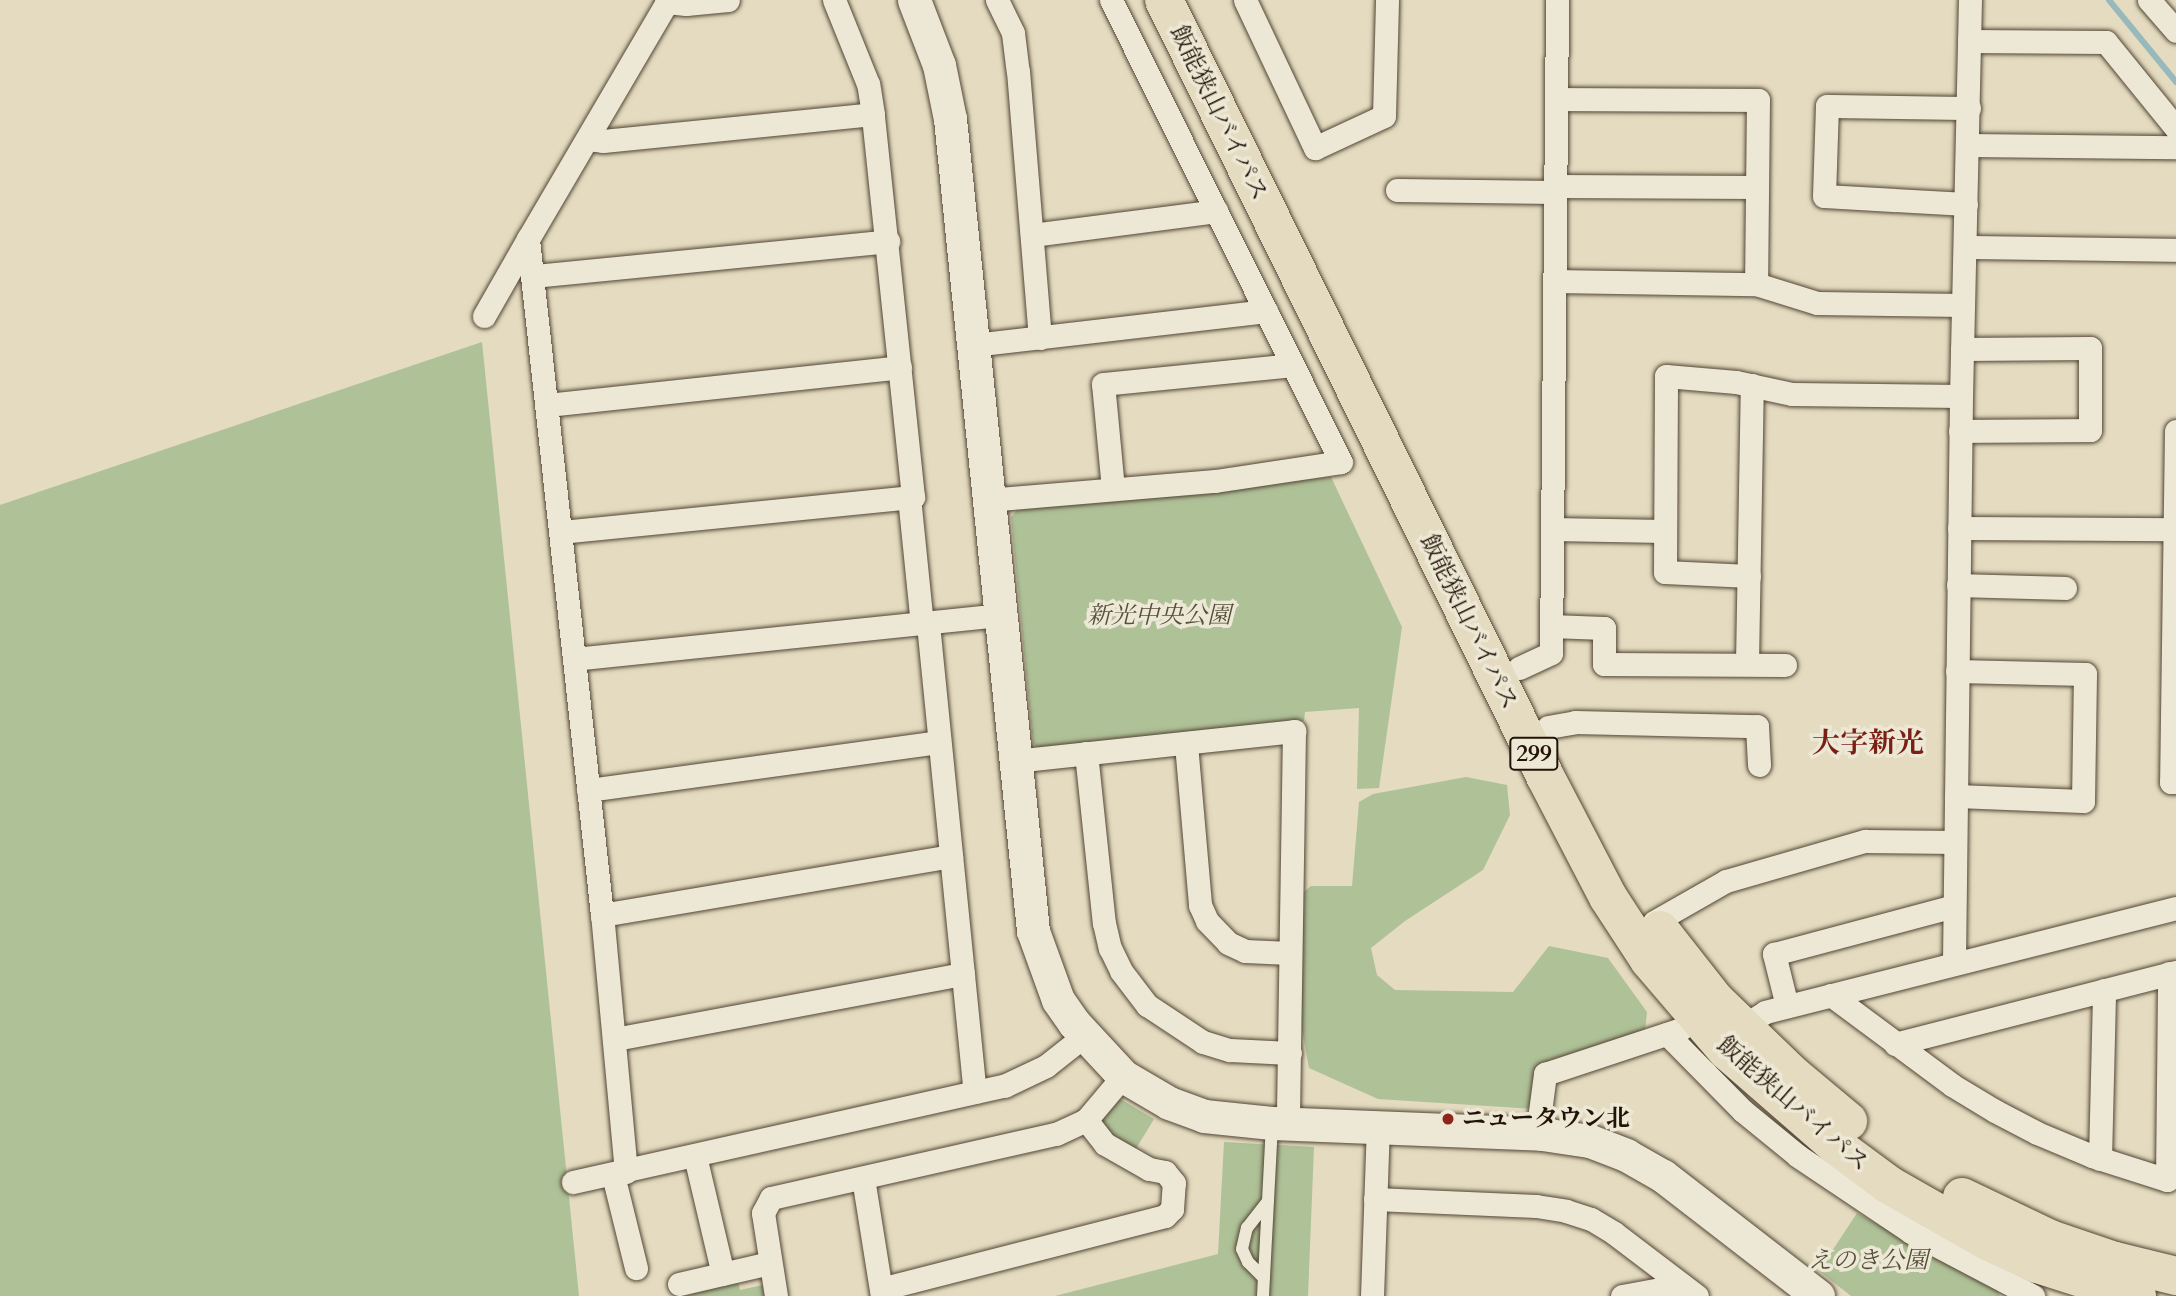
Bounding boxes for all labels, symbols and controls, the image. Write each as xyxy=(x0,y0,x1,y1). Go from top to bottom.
street label: 飯能狭山バイパス xyxy=(1164,20,1274,206)
street label: 飯能狭山バイパス xyxy=(1414,529,1524,715)
park label: 新光中央公園 xyxy=(1087,602,1231,630)
district label: 大字新光 xyxy=(1812,726,1924,760)
road number: 299 xyxy=(1508,734,1560,774)
street label: 飯能狭山バイパス xyxy=(1711,1030,1875,1178)
place label: ニュータウン北 xyxy=(1462,1105,1630,1133)
marker: ニュータウン北 xyxy=(1440,1111,1456,1127)
park label: えのき公園 xyxy=(1808,1247,1928,1275)

